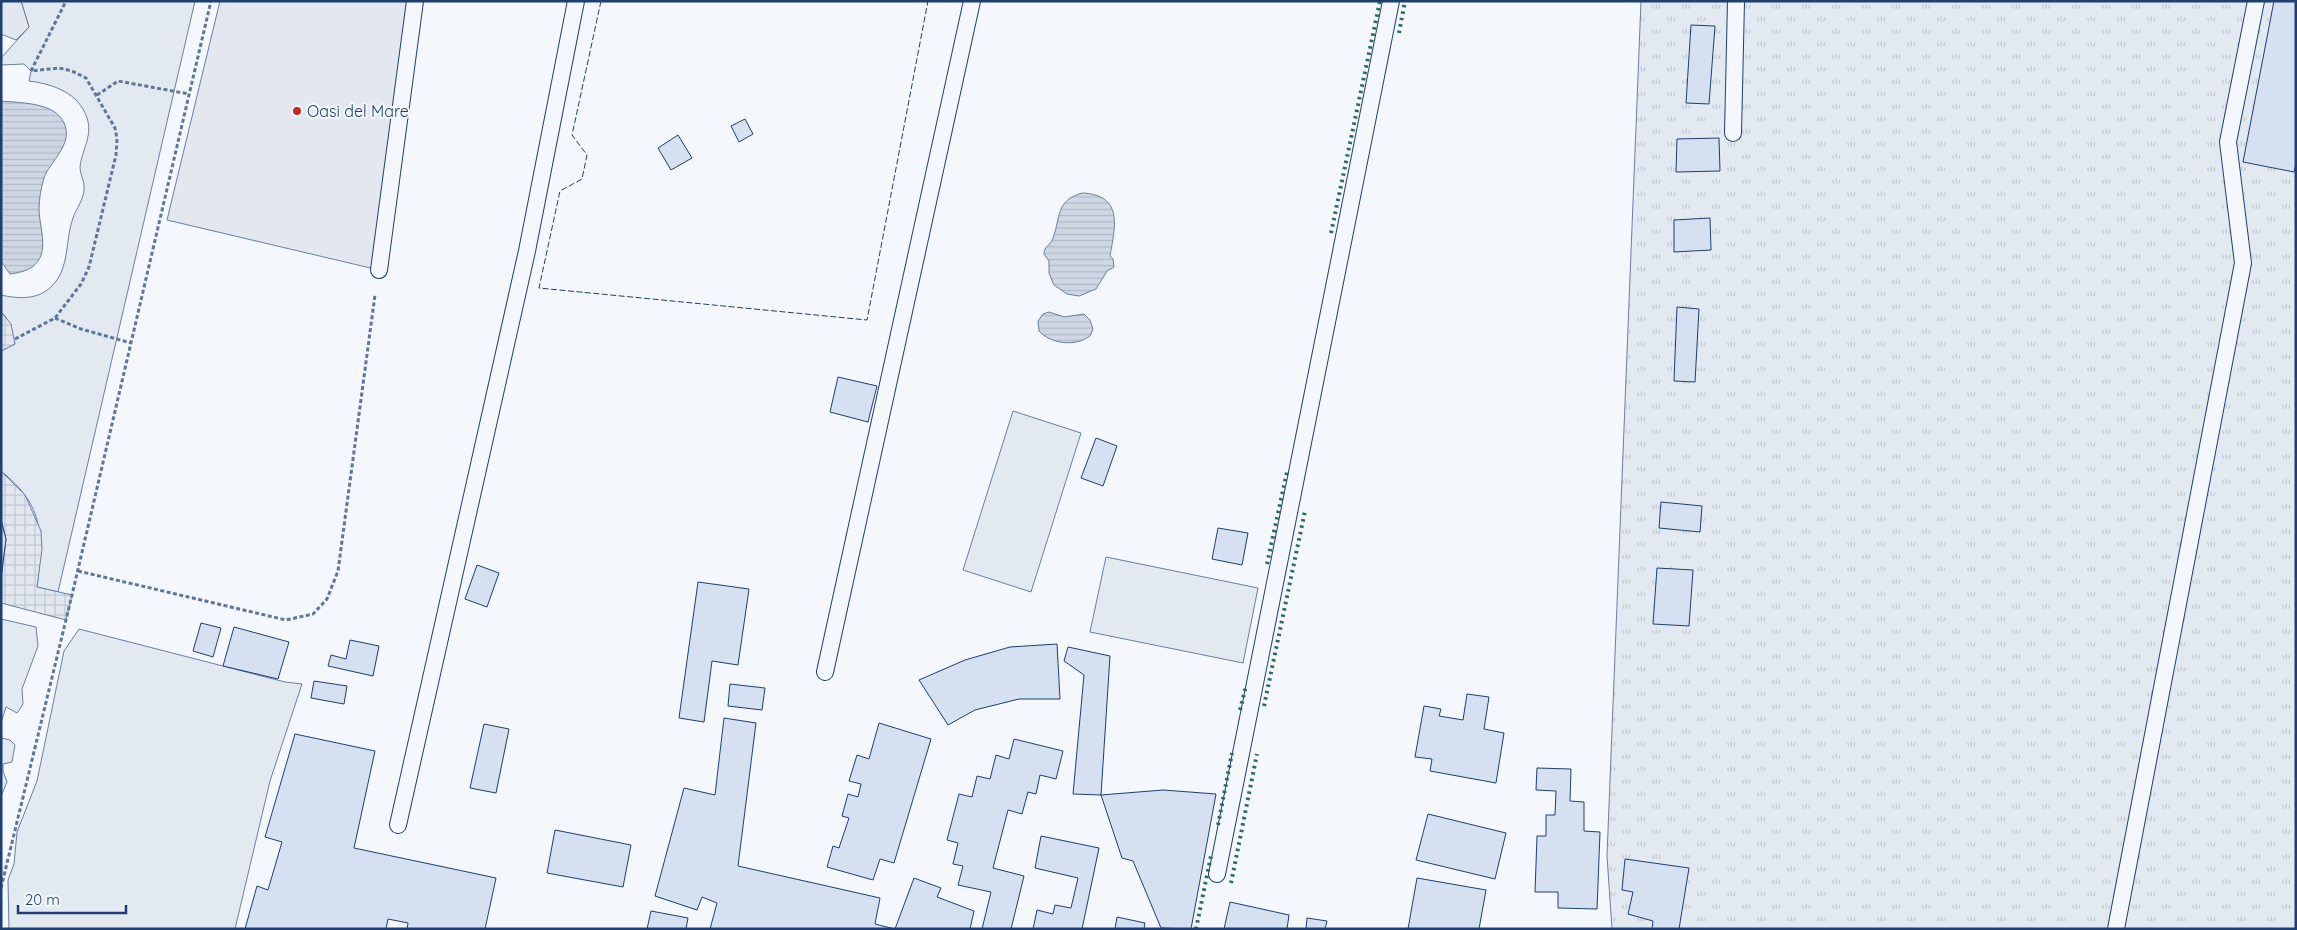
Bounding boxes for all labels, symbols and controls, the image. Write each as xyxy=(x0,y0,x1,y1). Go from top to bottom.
place label: Oasi del Mare xyxy=(307,101,409,121)
marker: Oasi del Mare xyxy=(291,105,303,117)
scale bar xyxy=(18,882,125,914)
text: 20 m xyxy=(25,890,60,909)

